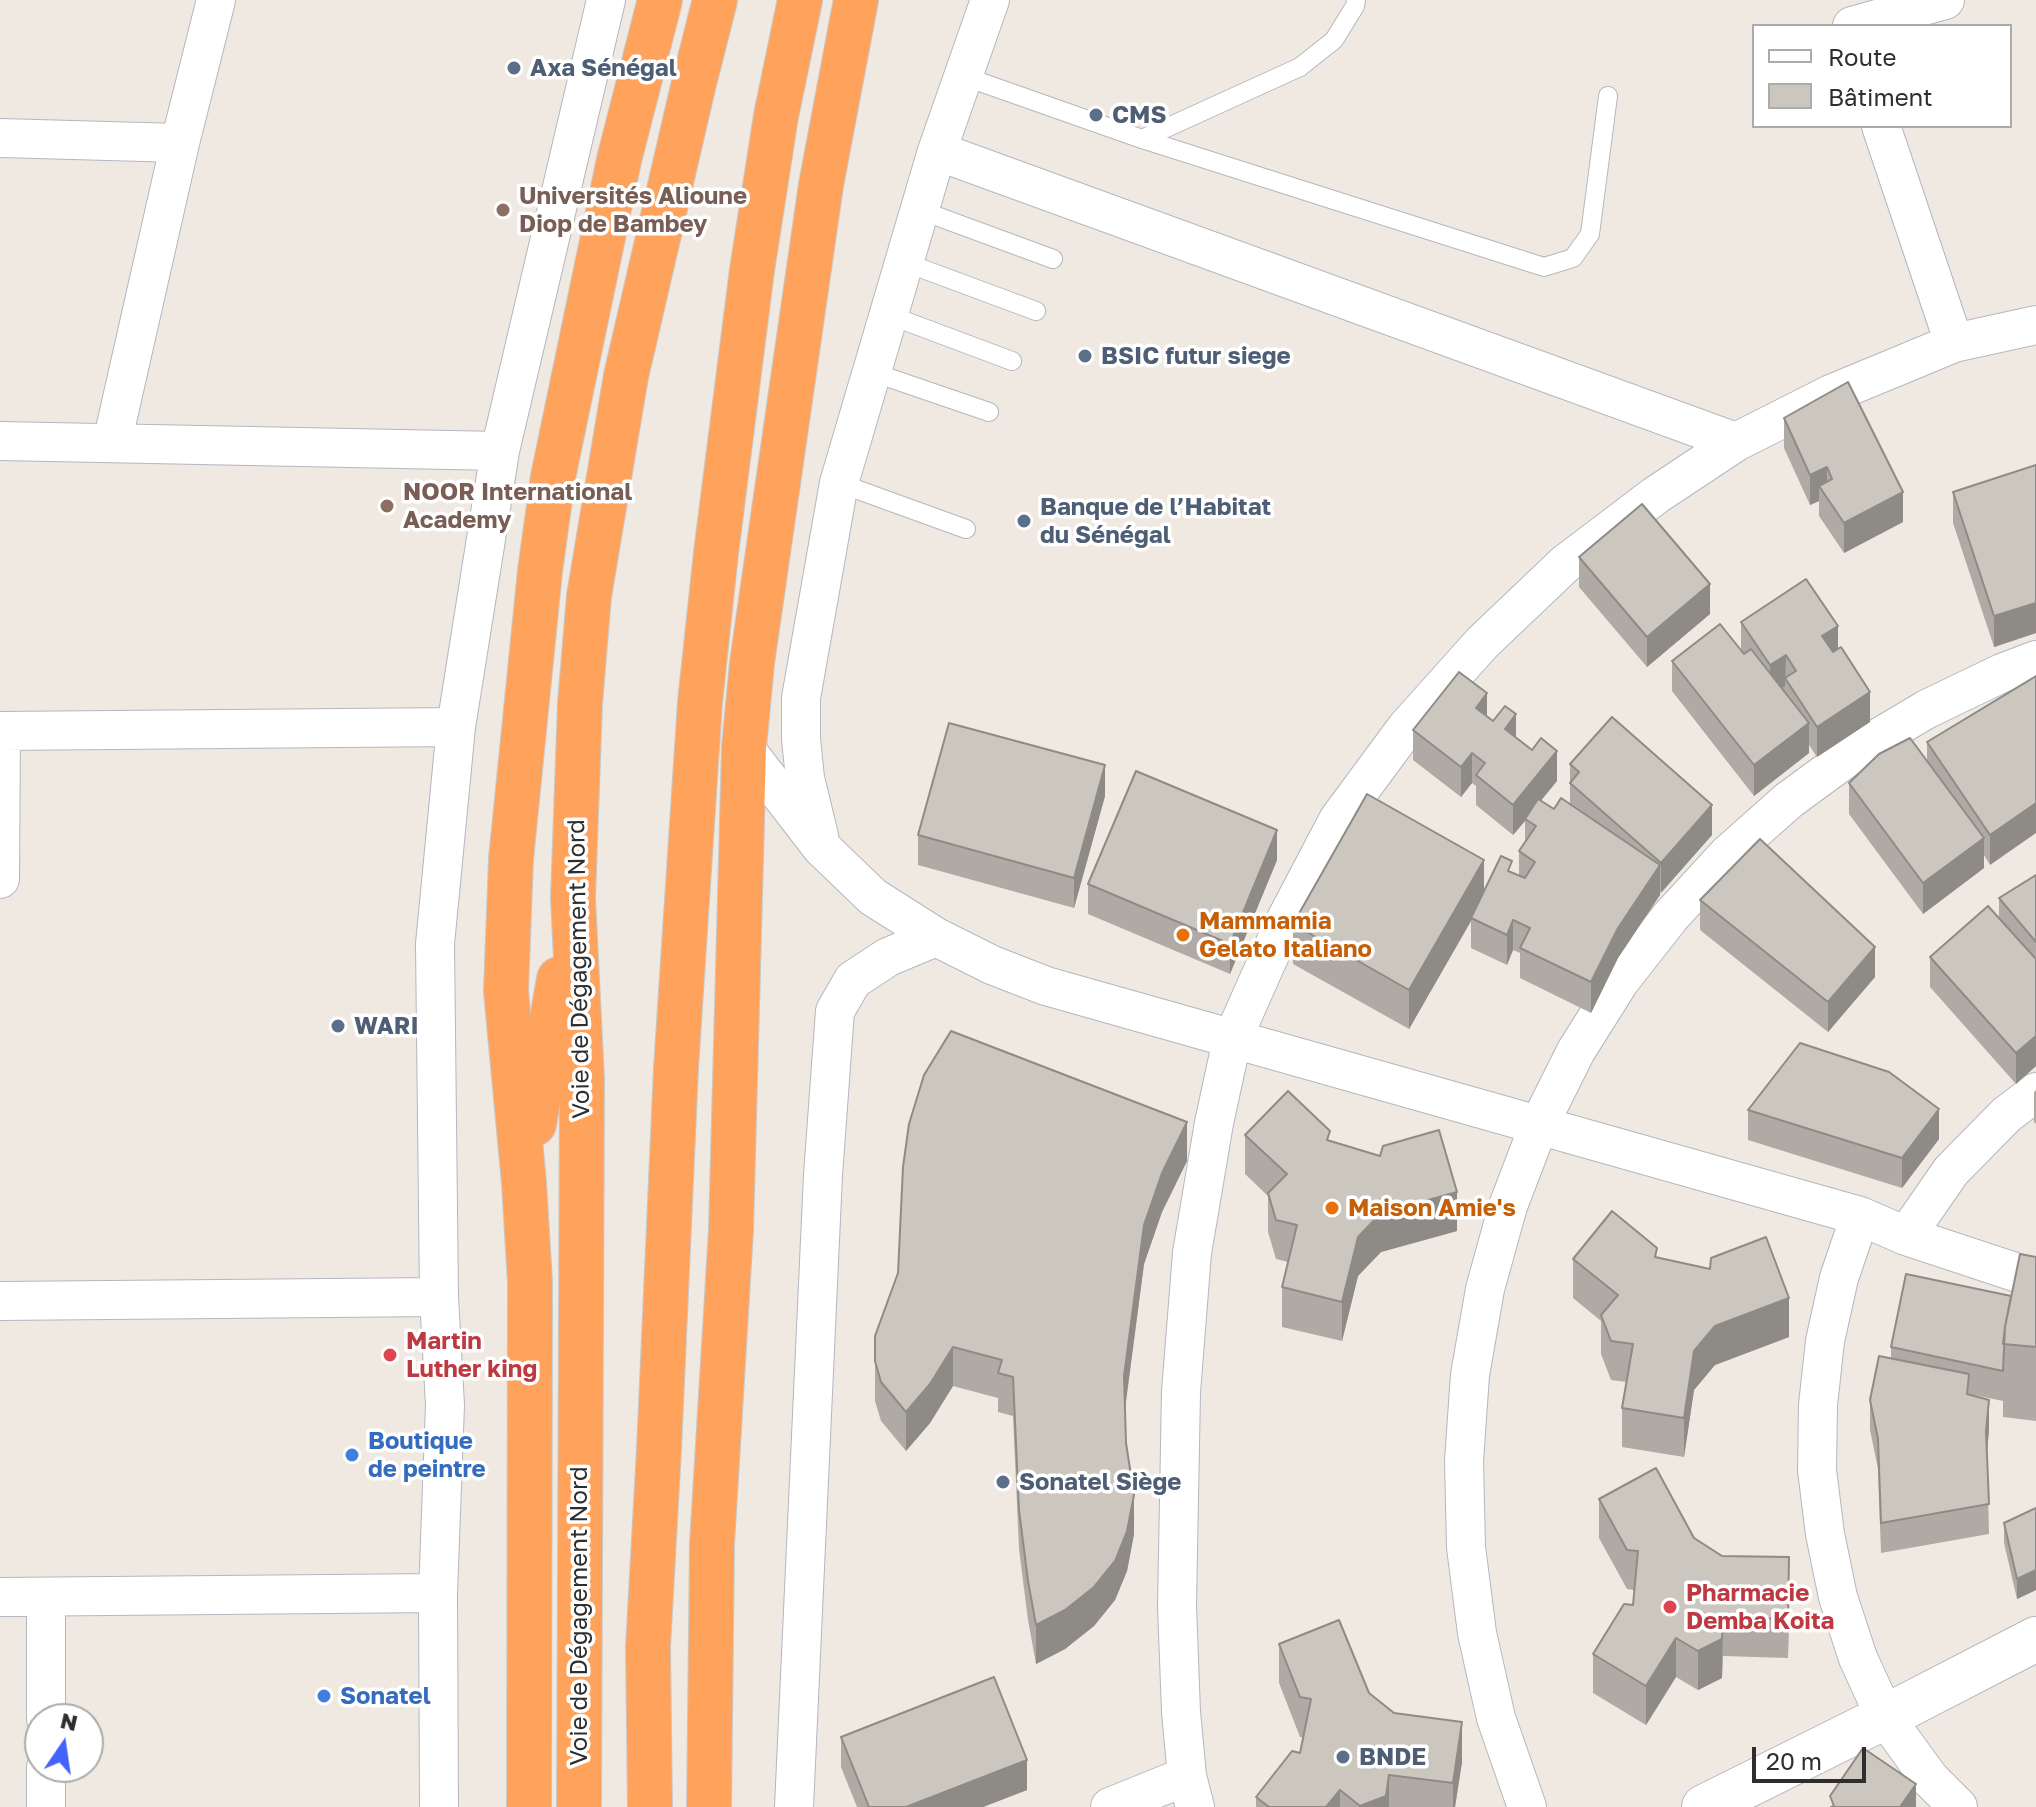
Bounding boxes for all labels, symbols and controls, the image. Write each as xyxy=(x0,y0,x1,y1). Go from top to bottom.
legend xyxy=(1752,24,2012,128)
text: Route xyxy=(1828,42,1897,71)
place label: Axa Sénégal xyxy=(530,54,677,82)
marker: Axa Sénégal xyxy=(505,59,523,77)
text: Bâtiment xyxy=(1828,82,1933,111)
place label: CMS xyxy=(1112,101,1166,129)
marker: CMS xyxy=(1087,106,1105,124)
place label: Universités Alioune Diop de Bambey xyxy=(519,182,747,238)
marker: Universités Alioune Diop de Bambey xyxy=(494,201,512,219)
place label: BSIC futur siege xyxy=(1101,342,1291,370)
marker: BSIC futur siege xyxy=(1076,347,1094,365)
place label: NOOR International Academy xyxy=(403,478,632,534)
place label: Banque de l’Habitat du Sénégal xyxy=(1040,493,1271,549)
marker: NOOR International Academy xyxy=(378,497,396,515)
marker: Banque de l’Habitat du Sénégal xyxy=(1015,512,1033,530)
street label: Voie de Dégagement Nord xyxy=(562,819,596,1119)
place label: Mammamia Gelato Italiano xyxy=(1199,907,1372,963)
marker: Mammamia Gelato Italiano xyxy=(1174,926,1192,944)
place label: WARI xyxy=(354,1012,419,1040)
marker: WARI xyxy=(329,1017,347,1035)
place label: Maison Amie's xyxy=(1348,1194,1516,1222)
marker: Maison Amie's xyxy=(1323,1199,1341,1217)
place label: Martin Luther king xyxy=(406,1327,537,1383)
marker: Martin Luther king xyxy=(381,1346,399,1364)
place label: Boutique de peintre xyxy=(368,1427,486,1483)
marker: Boutique de peintre xyxy=(343,1446,361,1464)
street label: Voie de Dégagement Nord xyxy=(565,1466,593,1766)
place label: Sonatel Siège xyxy=(1019,1468,1181,1496)
marker: Sonatel Siège xyxy=(994,1473,1012,1491)
place label: Pharmacie Demba Koita xyxy=(1686,1579,1834,1635)
marker: Pharmacie Demba Koita xyxy=(1661,1598,1679,1616)
place label: Sonatel xyxy=(340,1682,431,1710)
marker: Sonatel xyxy=(315,1687,333,1705)
north arrow xyxy=(24,1703,104,1783)
text: N xyxy=(58,1706,80,1736)
scale bar xyxy=(1756,1731,1870,1781)
place label: BNDE xyxy=(1359,1743,1426,1771)
text: 20 m xyxy=(1766,1746,1822,1775)
marker: BNDE xyxy=(1334,1748,1352,1766)

